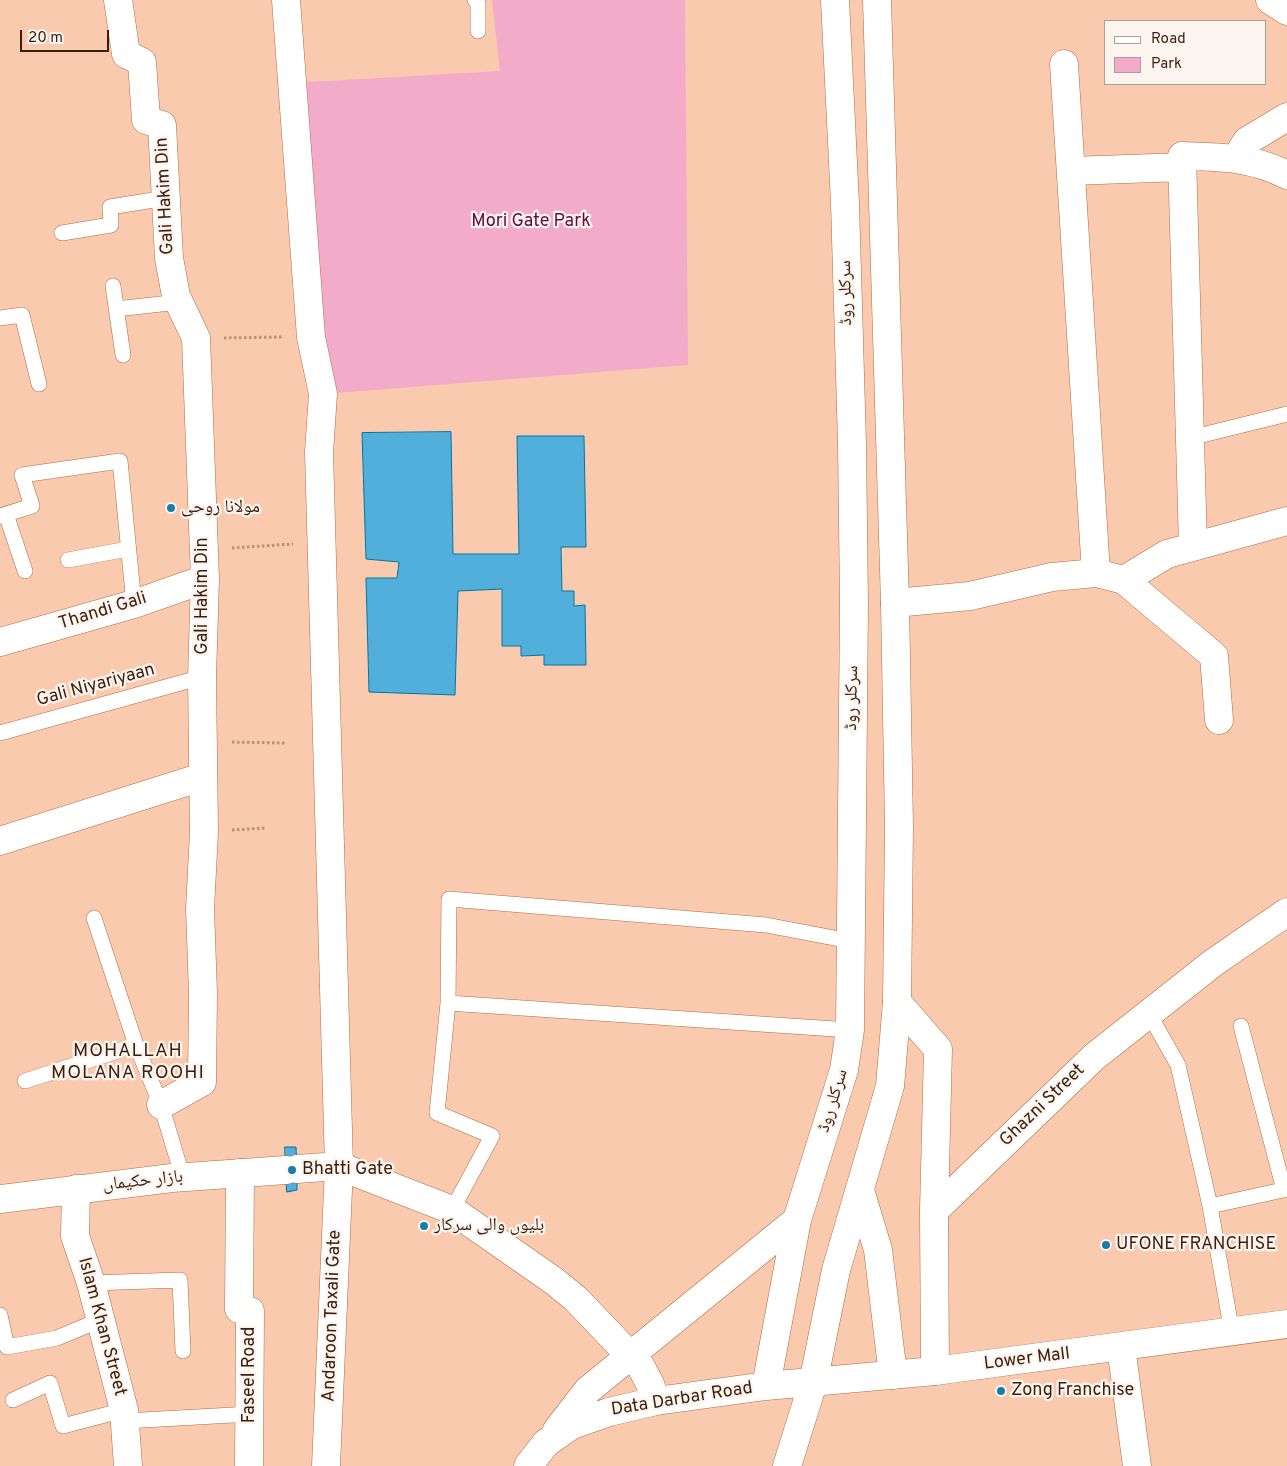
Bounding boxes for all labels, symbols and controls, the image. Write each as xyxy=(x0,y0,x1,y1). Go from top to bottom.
scale bar xyxy=(22,20,111,52)
legend xyxy=(1104,20,1267,85)
text: 20 m xyxy=(28,29,63,48)
text: Road xyxy=(1151,30,1186,49)
text: Park xyxy=(1151,55,1182,74)
street label: Gali Hakim Din xyxy=(152,137,180,255)
park label: Mori Gate Park xyxy=(471,211,591,233)
street label: سرکلر روڈ xyxy=(836,260,858,326)
place label: مولانا روحی xyxy=(181,497,260,519)
marker: مولانا روحی xyxy=(165,502,177,514)
street label: Gali Hakim Din xyxy=(192,537,214,655)
street label: Thandi Gali xyxy=(56,588,150,636)
street label: Gali Niyariyaan xyxy=(34,660,158,712)
street label: سرکلر روڈ xyxy=(842,665,864,731)
district label: MOHALLAH MOLANA ROOHI xyxy=(50,1041,206,1085)
street label: Ghazni Street xyxy=(996,1060,1090,1152)
street label: سرکلر روڈ xyxy=(814,1067,854,1135)
place label: Bhatti Gate xyxy=(302,1159,393,1181)
marker: Bhatti Gate xyxy=(286,1164,298,1176)
street label: بازار حکیماں xyxy=(102,1167,184,1197)
place label: بلیوں والی سرکار xyxy=(434,1215,544,1237)
marker: بلیوں والی سرکار xyxy=(418,1220,430,1232)
street label: Andaroon Taxali Gate xyxy=(319,1229,347,1403)
place label: UFONE FRANCHISE xyxy=(1116,1234,1276,1256)
marker: UFONE FRANCHISE xyxy=(1100,1239,1112,1251)
street label: Islam Khan Street xyxy=(72,1255,130,1399)
street label: Faseel Road xyxy=(239,1327,261,1423)
street label: Lower Mall xyxy=(983,1344,1071,1376)
street label: Data Darbar Road xyxy=(610,1378,754,1422)
place label: Zong Franchise xyxy=(1011,1380,1134,1402)
marker: Zong Franchise xyxy=(995,1385,1007,1397)

